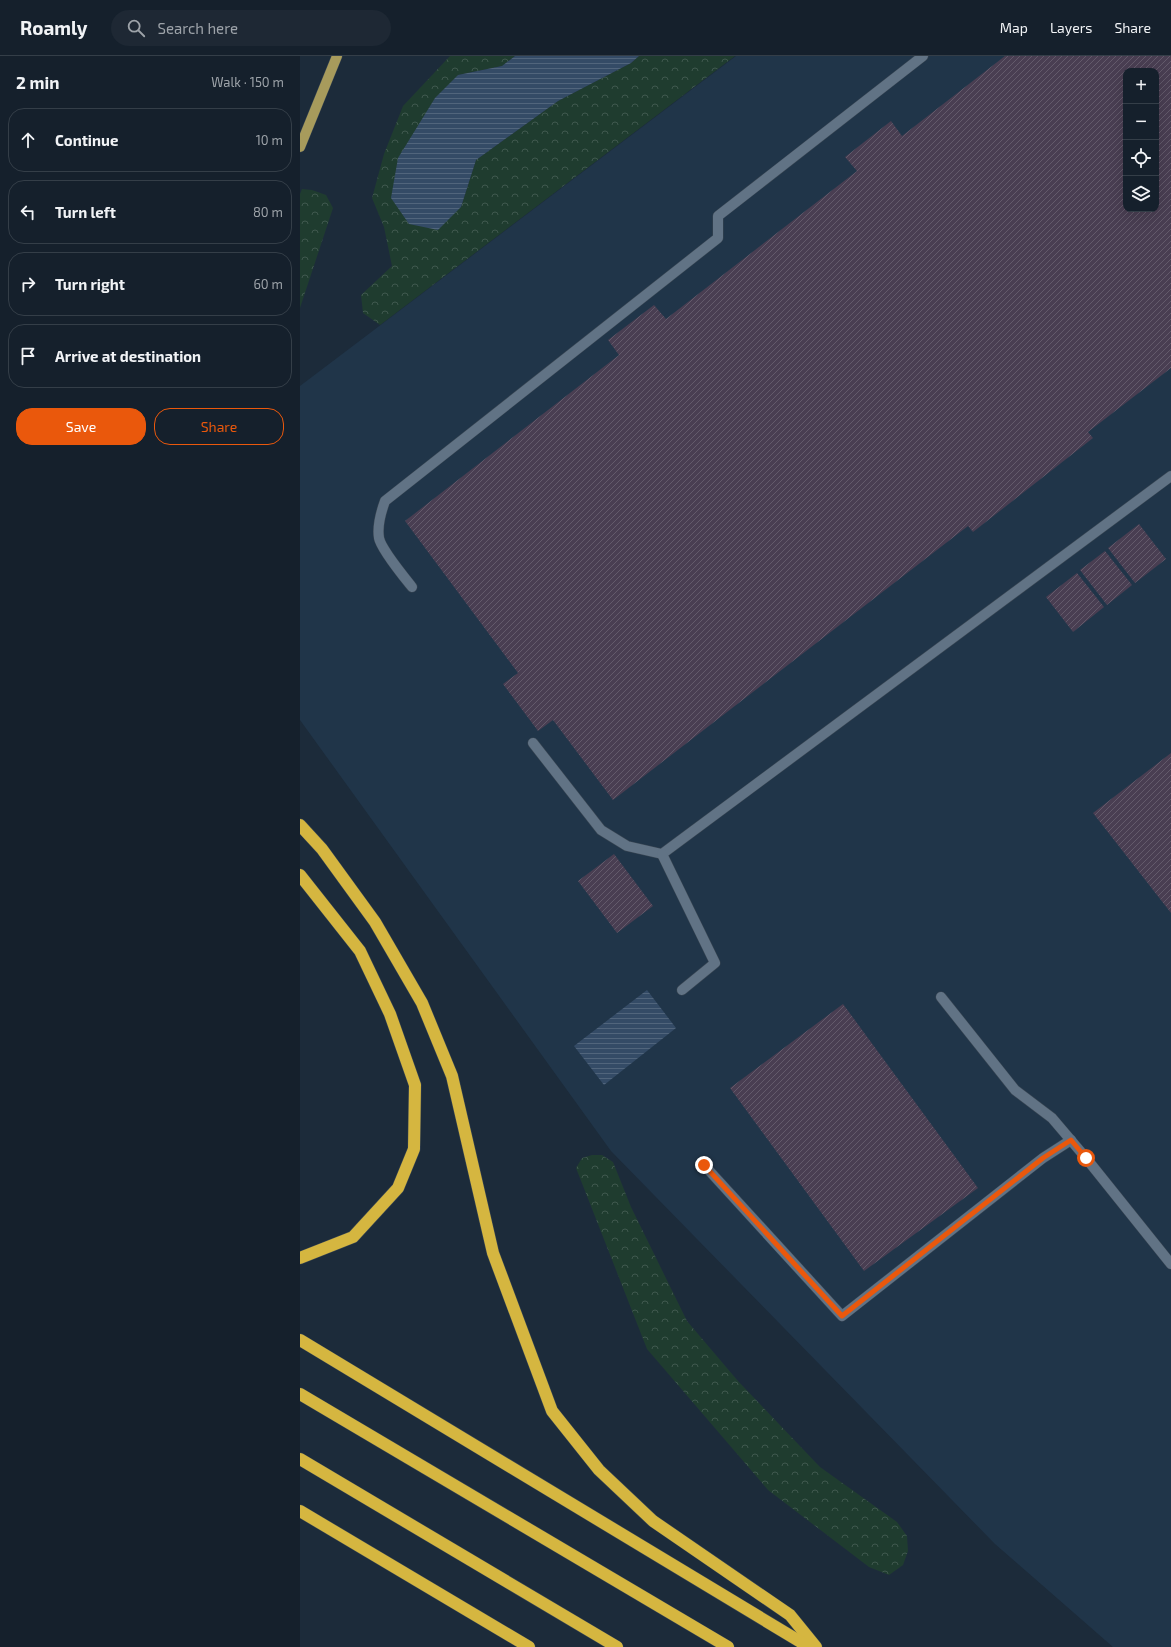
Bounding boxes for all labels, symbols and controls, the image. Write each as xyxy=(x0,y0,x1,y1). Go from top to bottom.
search box xyxy=(111,10,391,46)
text: Roamly xyxy=(20,16,87,39)
icon: search xyxy=(125,17,147,39)
text: Search here xyxy=(157,19,238,37)
text: Map xyxy=(1000,19,1028,36)
text: Layers xyxy=(1050,19,1092,36)
text: Share xyxy=(1114,19,1151,36)
map controls xyxy=(1123,68,1159,212)
button: + xyxy=(1123,68,1159,104)
text: 2 min xyxy=(16,72,59,92)
text: Walk · 150 m xyxy=(211,74,284,90)
button: − xyxy=(1123,104,1159,140)
icon: ahead xyxy=(17,129,39,151)
text: Continue xyxy=(55,131,118,149)
text: 10 m xyxy=(256,132,283,148)
button: locate xyxy=(1123,140,1159,176)
button: layers xyxy=(1123,176,1159,212)
icon: left xyxy=(17,201,39,223)
text: Turn left xyxy=(55,203,116,221)
text: 80 m xyxy=(253,204,283,220)
icon: right xyxy=(17,273,39,295)
text: Turn right xyxy=(55,275,125,293)
text: 60 m xyxy=(253,276,283,292)
icon: arrive xyxy=(17,345,39,367)
text: Arrive at destination xyxy=(55,347,201,365)
button: Save xyxy=(16,408,146,445)
button: Share xyxy=(154,408,284,445)
route start xyxy=(1077,1149,1095,1167)
route end xyxy=(695,1156,713,1174)

